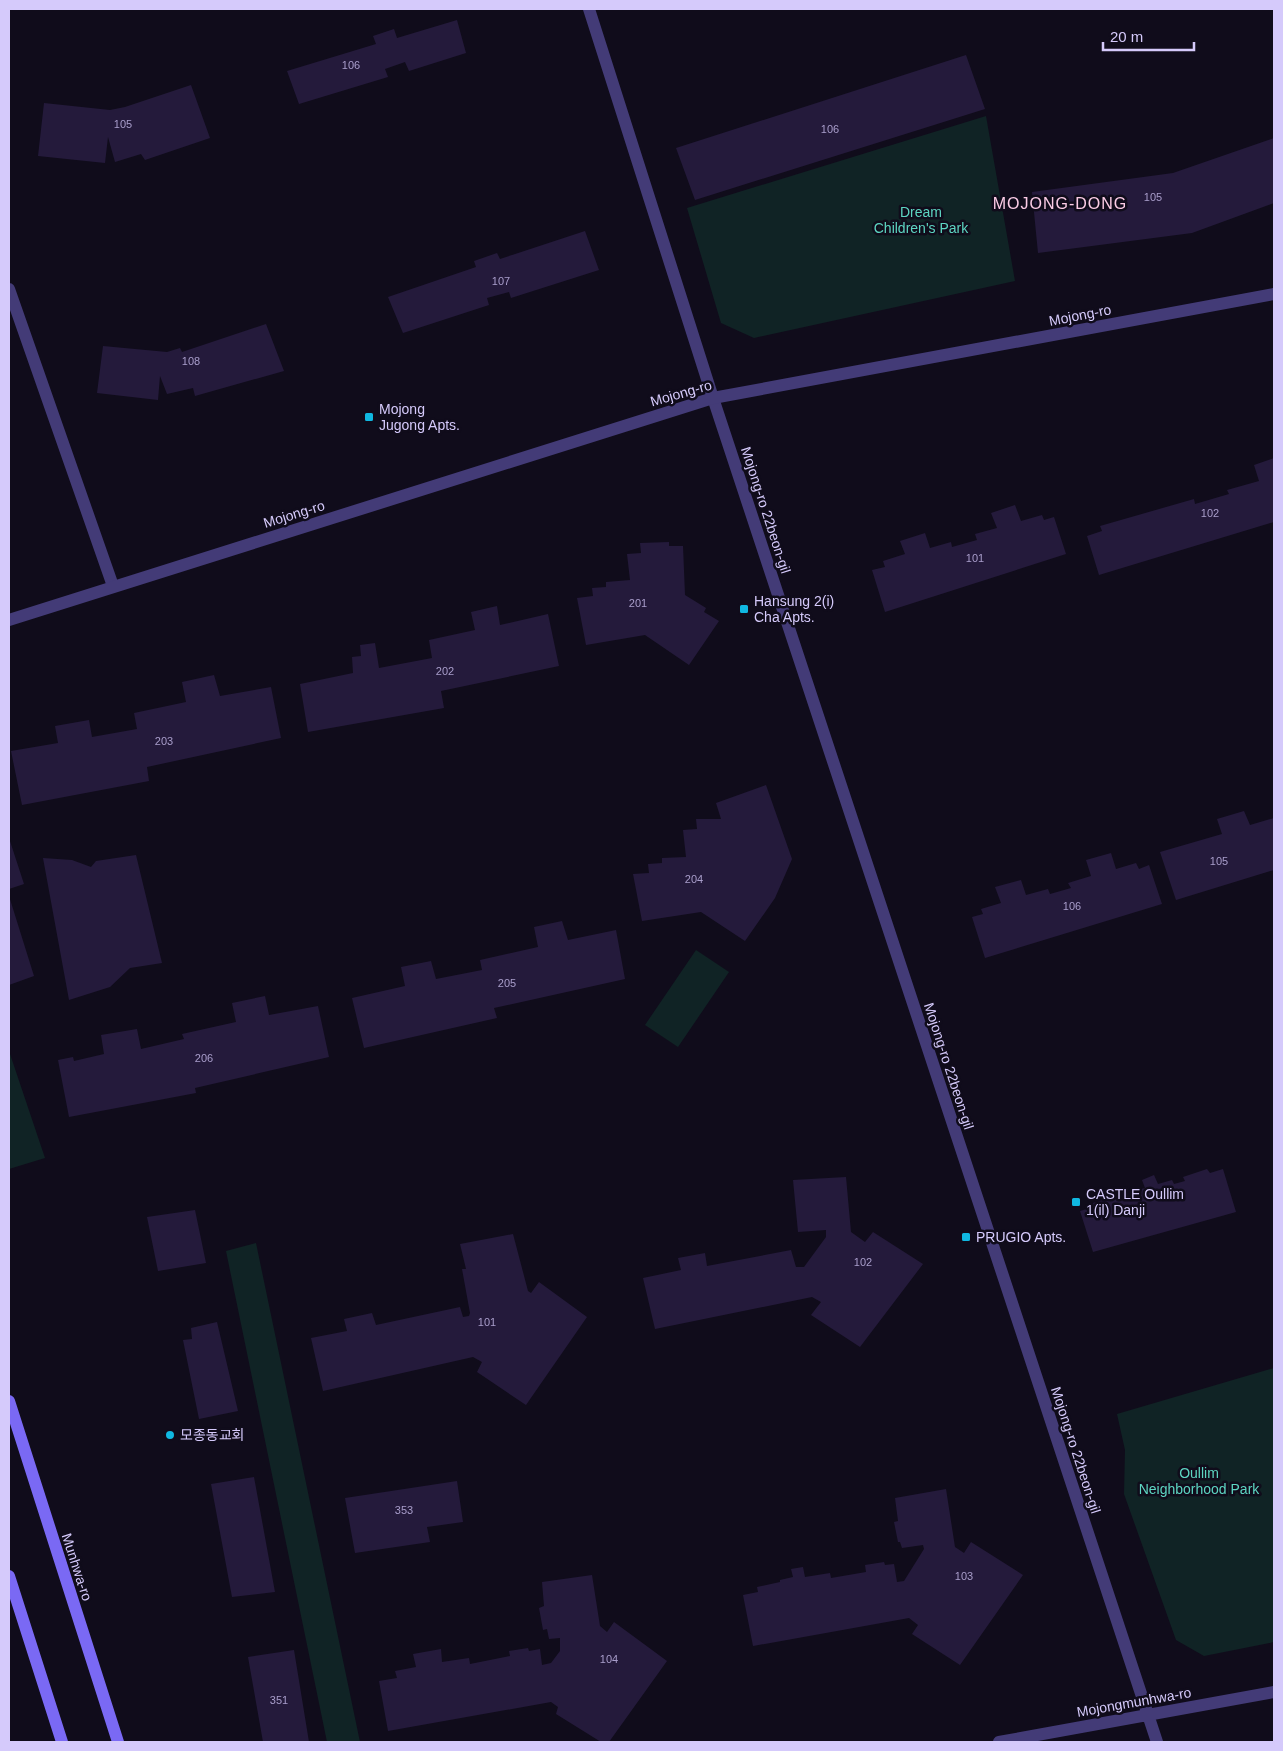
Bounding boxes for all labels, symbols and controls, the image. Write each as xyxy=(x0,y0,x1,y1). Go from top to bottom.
scale bar xyxy=(1103,20,1194,52)
text: 20 m xyxy=(1110,28,1143,45)
house number: 106 xyxy=(342,59,360,71)
house number: 105 xyxy=(114,118,132,130)
house number: 106 xyxy=(821,123,839,135)
house number: 105 xyxy=(1144,191,1162,203)
district label: MOJONG-DONG xyxy=(993,195,1127,212)
park label: Dream Children's Park xyxy=(874,204,969,236)
house number: 107 xyxy=(492,275,510,287)
street label: Mojong-ro xyxy=(1048,301,1113,329)
house number: 108 xyxy=(182,355,200,367)
street label: Mojong-ro xyxy=(649,377,714,409)
place label: Mojong Jugong Apts. xyxy=(379,401,460,433)
marker: Mojong Jugong Apts. xyxy=(363,411,375,423)
street label: Mojong-ro 22beon-gil xyxy=(738,445,794,575)
street label: Mojong-ro xyxy=(262,497,327,531)
house number: 102 xyxy=(1201,507,1219,519)
house number: 101 xyxy=(966,552,984,564)
place label: Hansung 2(i) Cha Apts. xyxy=(754,593,834,625)
house number: 201 xyxy=(629,597,647,609)
marker: Hansung 2(i) Cha Apts. xyxy=(738,603,750,615)
house number: 202 xyxy=(436,665,454,677)
house number: 203 xyxy=(155,735,173,747)
house number: 105 xyxy=(1210,855,1228,867)
house number: 204 xyxy=(685,873,703,885)
house number: 106 xyxy=(1063,900,1081,912)
house number: 205 xyxy=(498,977,516,989)
street label: Mojong-ro 22beon-gil xyxy=(921,1001,977,1131)
house number: 206 xyxy=(195,1052,213,1064)
place label: CASTLE Oullim 1(il) Danji xyxy=(1086,1186,1184,1218)
marker: CASTLE Oullim 1(il) Danji xyxy=(1070,1196,1082,1208)
place label: PRUGIO Apts. xyxy=(976,1229,1066,1245)
marker: PRUGIO Apts. xyxy=(960,1231,972,1243)
house number: 102 xyxy=(854,1256,872,1268)
house number: 101 xyxy=(478,1316,496,1328)
street label: Mojong-ro 22beon-gil xyxy=(1048,1385,1104,1515)
place label: 모종동교회 xyxy=(180,1427,244,1443)
marker: 모종동교회 xyxy=(164,1429,176,1441)
park label: Oullim Neighborhood Park xyxy=(1139,1465,1260,1497)
house number: 353 xyxy=(395,1504,413,1516)
street label: Munhwa-ro xyxy=(59,1531,95,1603)
house number: 103 xyxy=(955,1570,973,1582)
house number: 104 xyxy=(600,1653,618,1665)
street label: Mojongmunhwa-ro xyxy=(1076,1684,1193,1720)
house number: 351 xyxy=(270,1694,288,1706)

